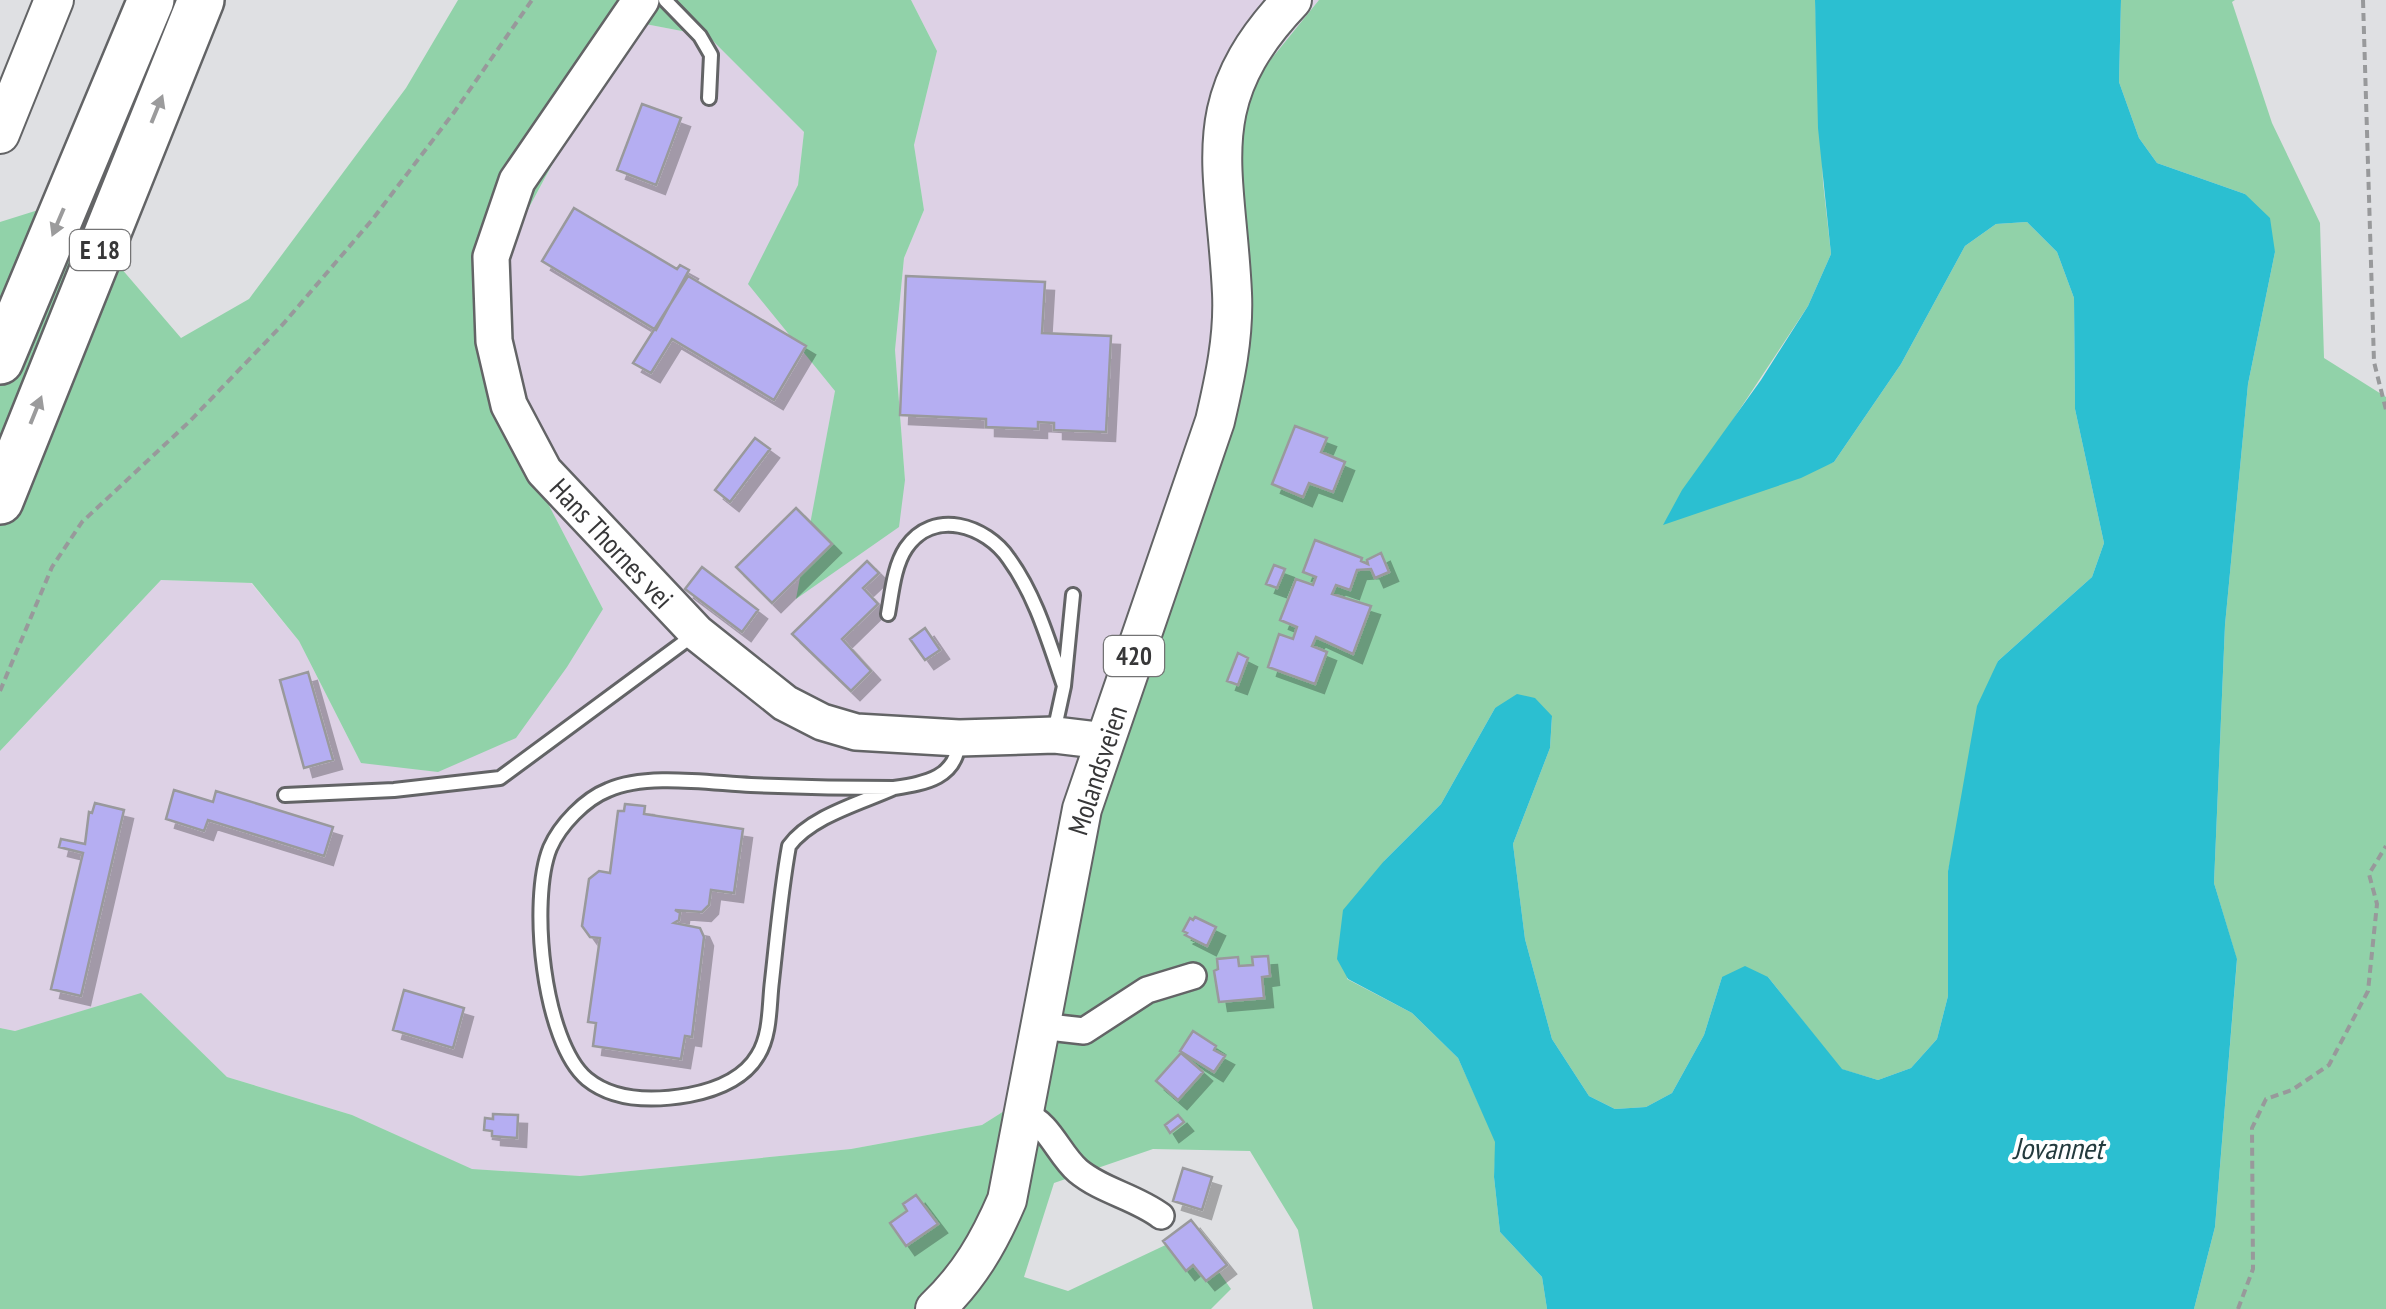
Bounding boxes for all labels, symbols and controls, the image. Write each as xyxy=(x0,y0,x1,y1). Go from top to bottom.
one-way arrow xyxy=(150,93,166,123)
one-way arrow xyxy=(50,207,66,237)
road number: E 18 xyxy=(70,230,130,270)
one-way arrow xyxy=(29,395,45,425)
street label: Hans Thornes vei xyxy=(542,470,682,616)
road number: 420 xyxy=(1104,636,1164,676)
street label: Molandsveien xyxy=(1059,701,1135,839)
water label: Jovannet xyxy=(2012,1128,2107,1167)

